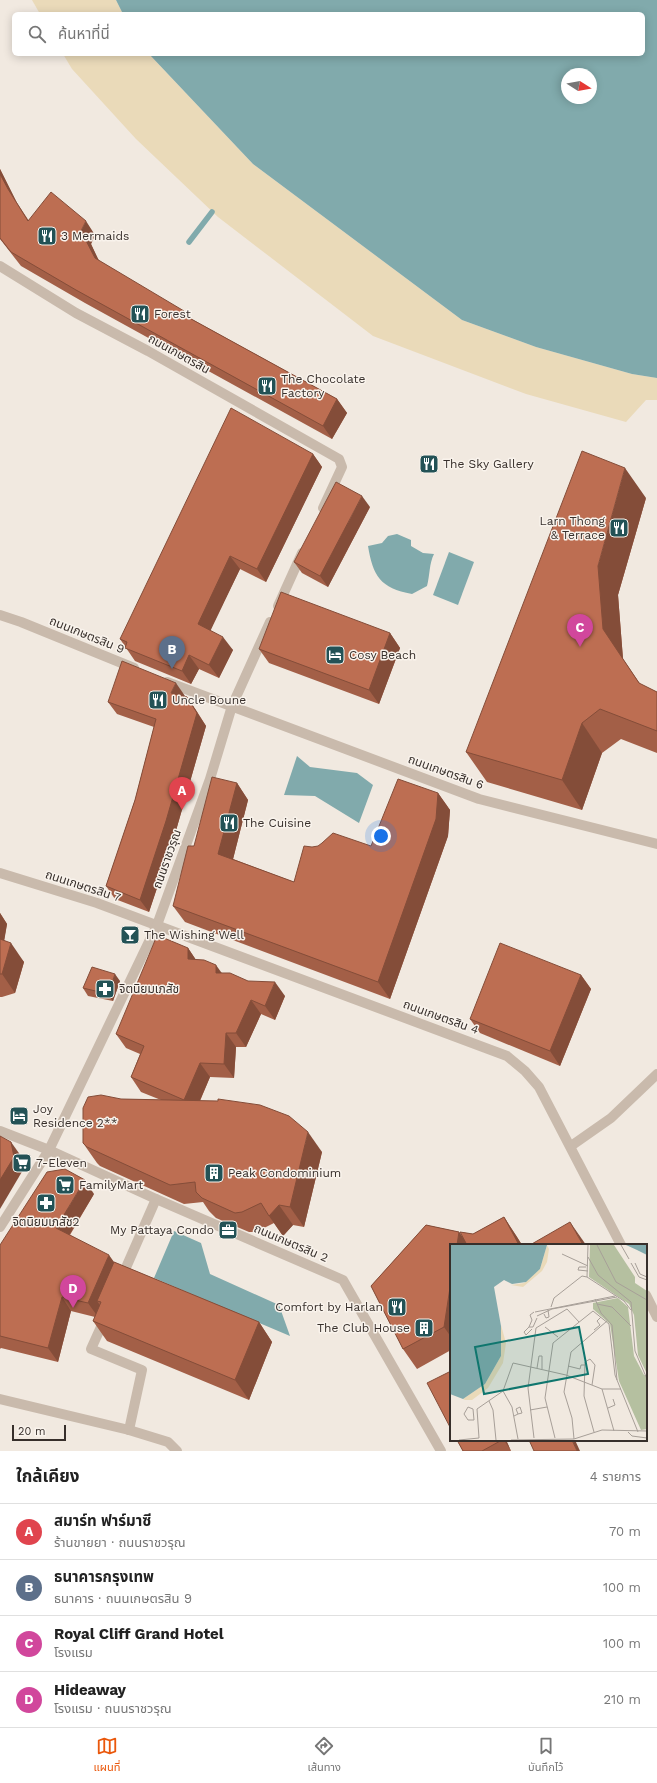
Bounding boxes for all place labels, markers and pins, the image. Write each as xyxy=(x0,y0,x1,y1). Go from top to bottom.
restaurant icon: 3 Mermaids xyxy=(36,225,58,247)
place label: 3 Mermaids xyxy=(61,229,129,243)
restaurant icon: Forest xyxy=(129,303,151,325)
place label: Forest xyxy=(154,307,191,321)
place label: The Chocolate Factory xyxy=(281,372,365,400)
restaurant icon: The Chocolate Factory xyxy=(256,375,278,397)
restaurant icon: The Sky Gallery xyxy=(418,453,440,475)
place label: The Sky Gallery xyxy=(443,457,535,471)
place label: Larn Thong & Terrace xyxy=(539,514,606,542)
restaurant icon: Larn Thong & Terrace xyxy=(608,517,630,539)
pin: C xyxy=(567,614,593,647)
pin: B xyxy=(159,636,185,669)
hotel icon: Cosy Beach xyxy=(324,644,346,666)
place label: Cosy Beach xyxy=(349,648,416,662)
restaurant icon: Uncle Boune xyxy=(147,689,169,711)
place label: Uncle Boune xyxy=(172,693,246,707)
pin: A xyxy=(169,777,195,810)
restaurant icon: The Cuisine xyxy=(218,812,240,834)
place label: The Cuisine xyxy=(243,816,311,830)
bar icon: The Wishing Well xyxy=(119,924,141,946)
place label: The Wishing Well xyxy=(144,928,244,942)
pharmacy icon: จิตนิยมเภสัช xyxy=(94,978,116,1000)
place label: จิตนิยมเภสัช xyxy=(118,982,179,996)
place label: Joy Residence 2** xyxy=(33,1102,118,1130)
hotel icon: Joy Residence 2** xyxy=(8,1105,30,1127)
supermarket icon: 7-Eleven xyxy=(11,1152,33,1174)
place label: 7-Eleven xyxy=(36,1156,87,1170)
building icon: Peak Condominium xyxy=(203,1162,225,1184)
place label: Peak Condominium xyxy=(228,1166,341,1180)
supermarket icon: FamilyMart xyxy=(54,1174,76,1196)
place label: FamilyMart xyxy=(79,1178,143,1192)
pharmacy icon: จิตนิยมเภสัช2 xyxy=(35,1192,57,1214)
place label: จิตนิยมเภสัช2 xyxy=(12,1215,80,1229)
office icon: My Pattaya Condo xyxy=(217,1219,239,1241)
place label: My Pattaya Condo xyxy=(110,1223,214,1237)
pin: D xyxy=(60,1275,86,1308)
restaurant icon: Comfort by Harlan xyxy=(386,1296,408,1318)
place label: Comfort by Harlan xyxy=(275,1300,383,1314)
building icon: The Club House xyxy=(413,1317,435,1339)
place label: The Club House xyxy=(317,1321,410,1335)

